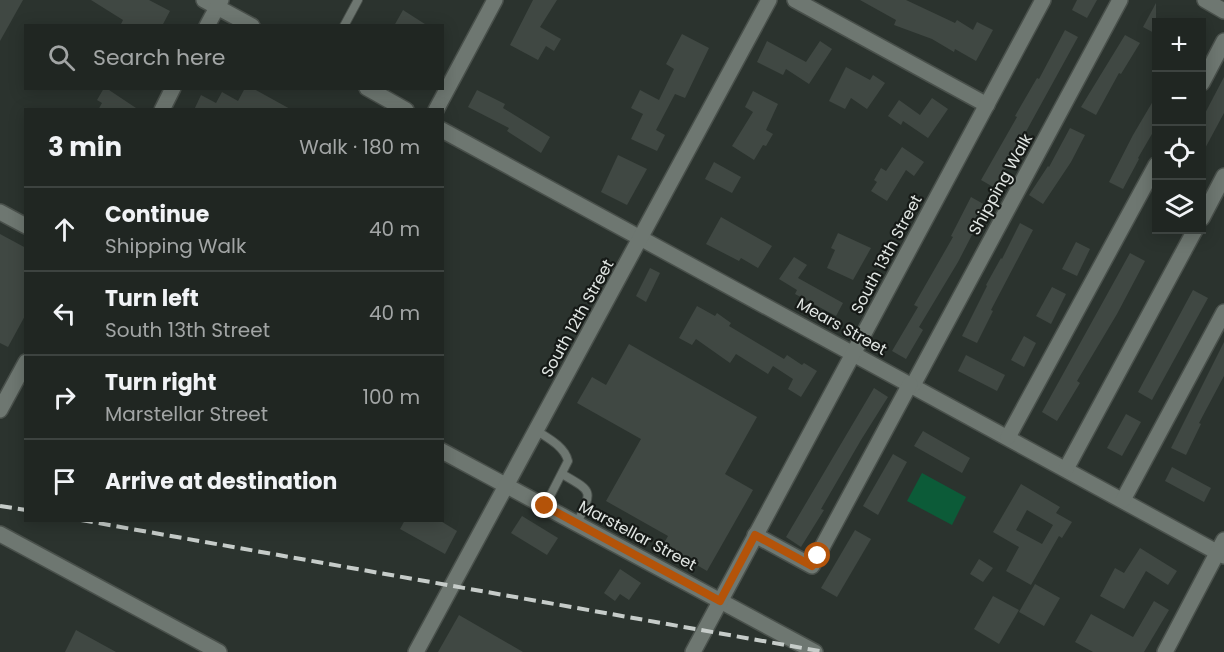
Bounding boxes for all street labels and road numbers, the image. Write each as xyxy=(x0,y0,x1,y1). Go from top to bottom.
street label: Shipping Walk xyxy=(963,129,1038,239)
street label: South 13th Street xyxy=(845,190,928,318)
street label: South 12th Street xyxy=(535,255,620,381)
street label: Mears Street xyxy=(792,292,891,361)
street label: Marstellar Street xyxy=(575,495,701,576)

